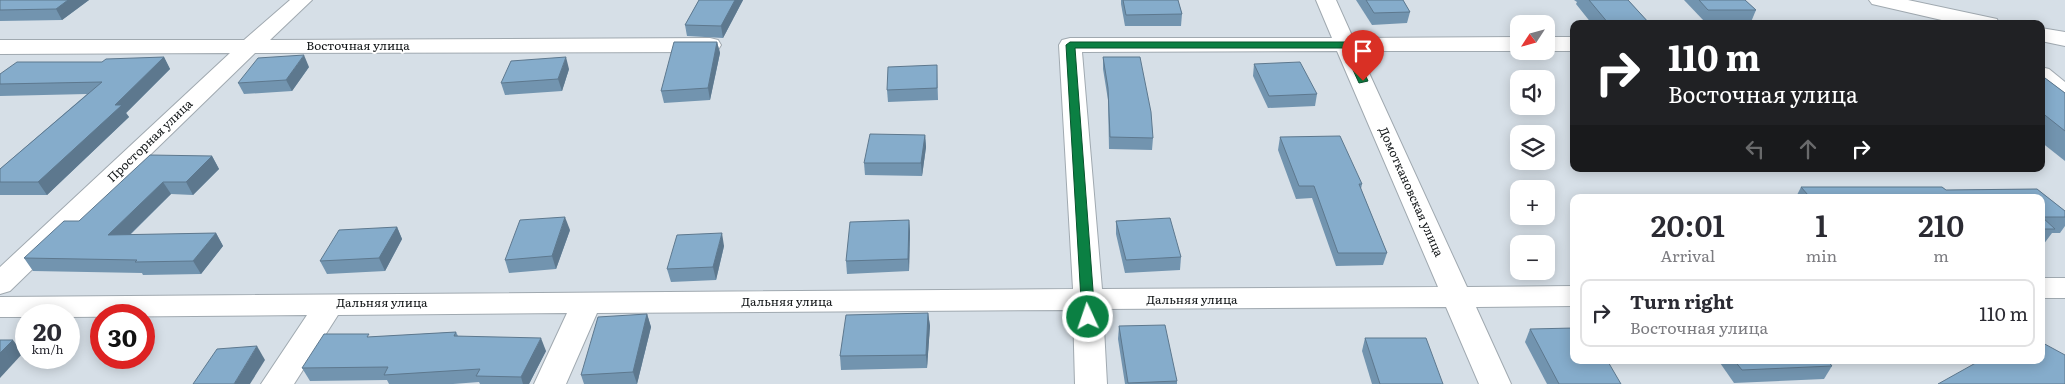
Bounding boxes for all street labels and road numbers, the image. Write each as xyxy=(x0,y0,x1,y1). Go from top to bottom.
street label: Восточная улица xyxy=(306,36,410,54)
street label: Просторная улица xyxy=(102,94,197,186)
street label: Домоткановская улица xyxy=(1375,124,1449,260)
street label: Дальняя улица xyxy=(1146,290,1238,308)
street label: Дальняя улица xyxy=(741,292,833,310)
street label: Дальняя улица xyxy=(336,293,428,311)

